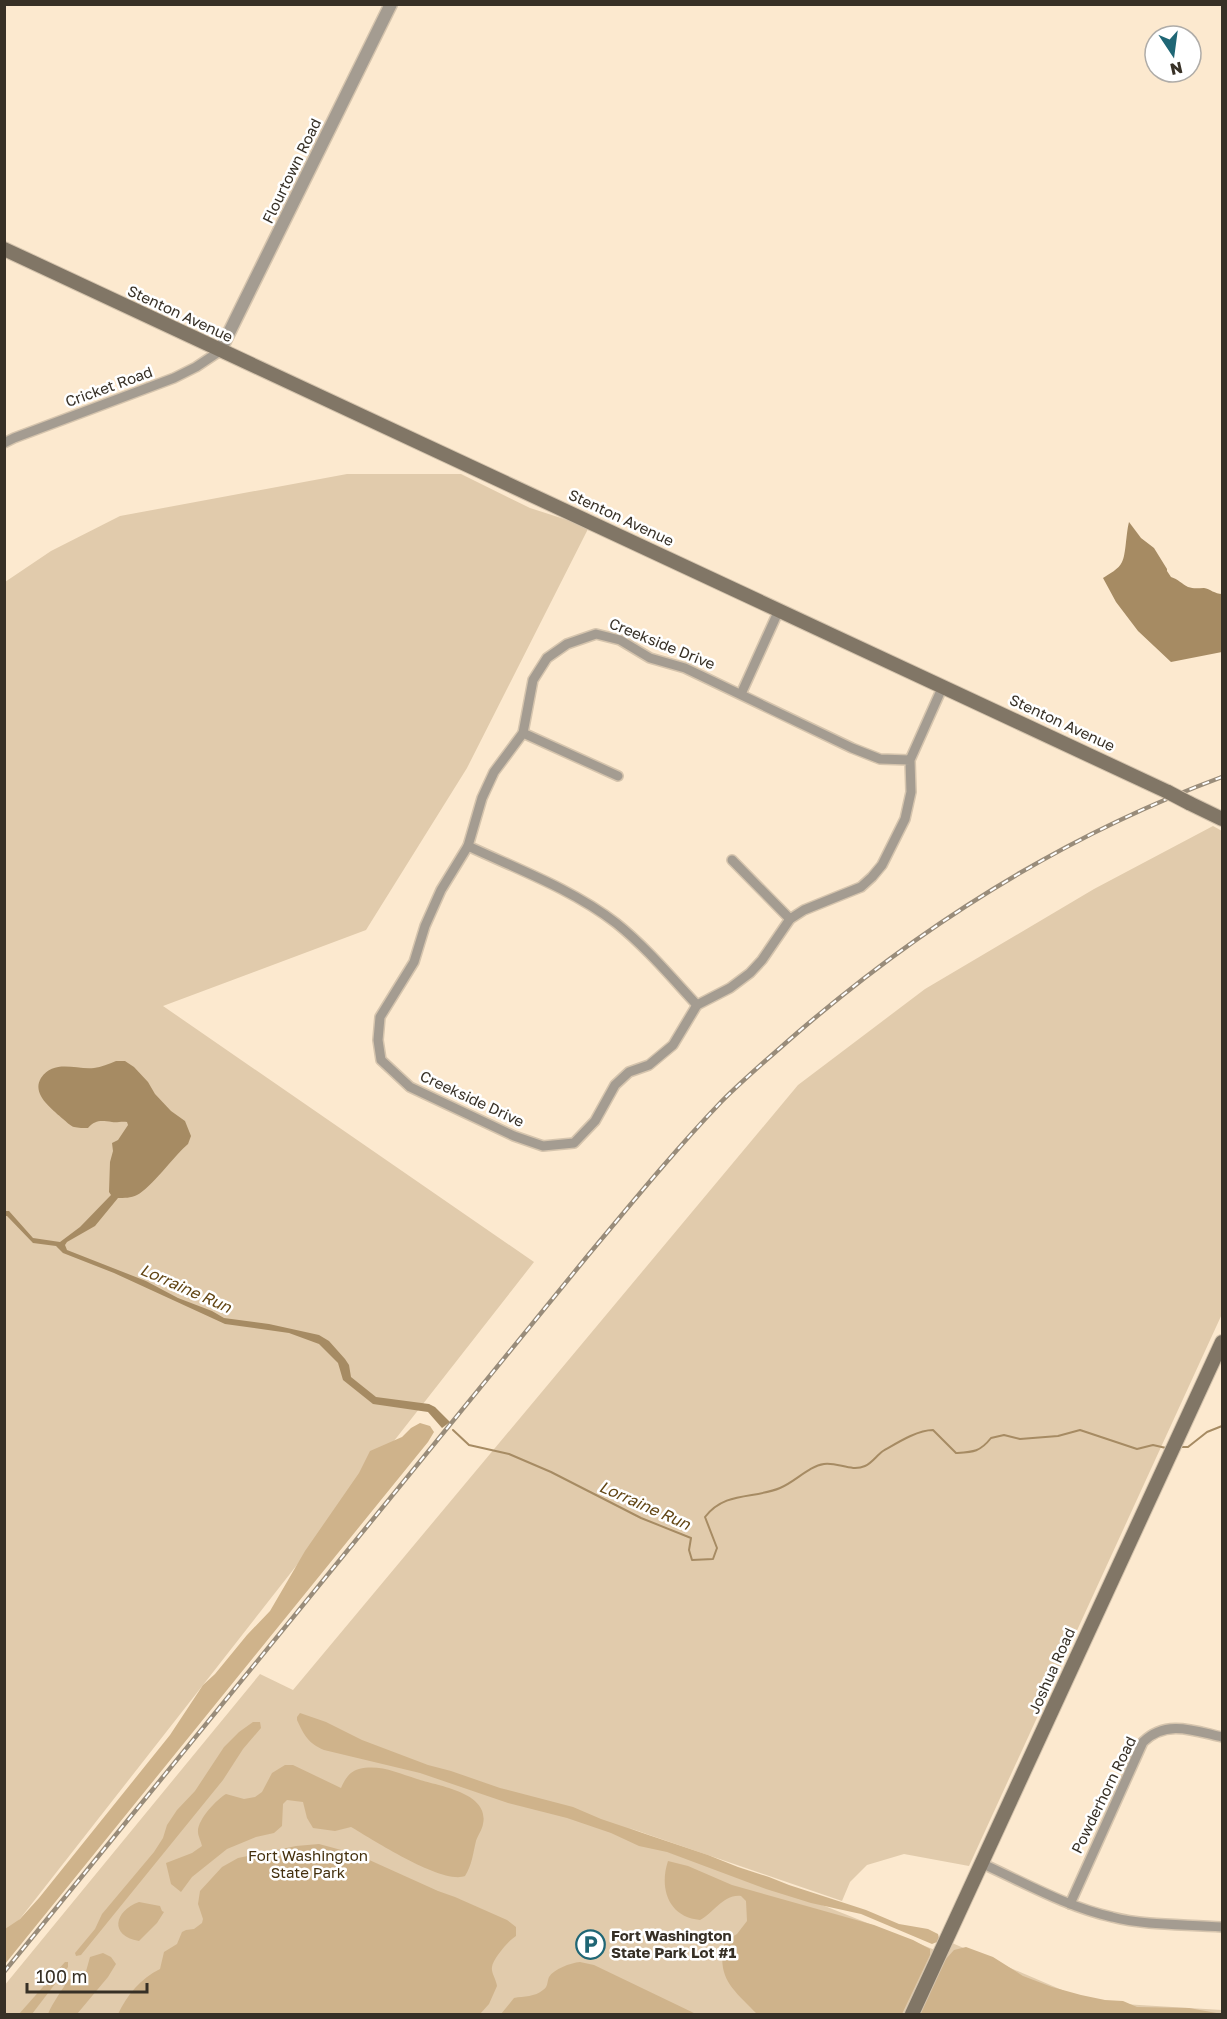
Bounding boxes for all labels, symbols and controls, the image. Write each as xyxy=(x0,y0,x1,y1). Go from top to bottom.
north arrow xyxy=(1143,24,1203,84)
text: N xyxy=(1168,58,1185,80)
street label: Flourtown Road xyxy=(258,115,324,226)
street label: Stenton Avenue xyxy=(125,281,236,345)
street label: Cricket Road xyxy=(63,362,155,410)
street label: Stenton Avenue xyxy=(566,485,677,549)
street label: Creekside Drive xyxy=(607,614,718,673)
street label: Stenton Avenue xyxy=(1007,690,1118,754)
street label: Creekside Drive xyxy=(418,1066,528,1130)
water label: Lorraine Run xyxy=(137,1259,236,1317)
water label: Lorraine Run xyxy=(596,1476,695,1534)
street label: Joshua Road xyxy=(1024,1625,1078,1717)
street label: Powderhorn Road xyxy=(1067,1733,1139,1856)
park label: Fort Washington State Park xyxy=(248,1846,368,1881)
place label: Fort Washington State Park Lot #1 xyxy=(611,1926,736,1961)
parking icon: Fort Washington State Park Lot #1 xyxy=(574,1929,606,1961)
scale bar xyxy=(27,1956,147,1994)
text: 100 m xyxy=(36,1965,87,1987)

